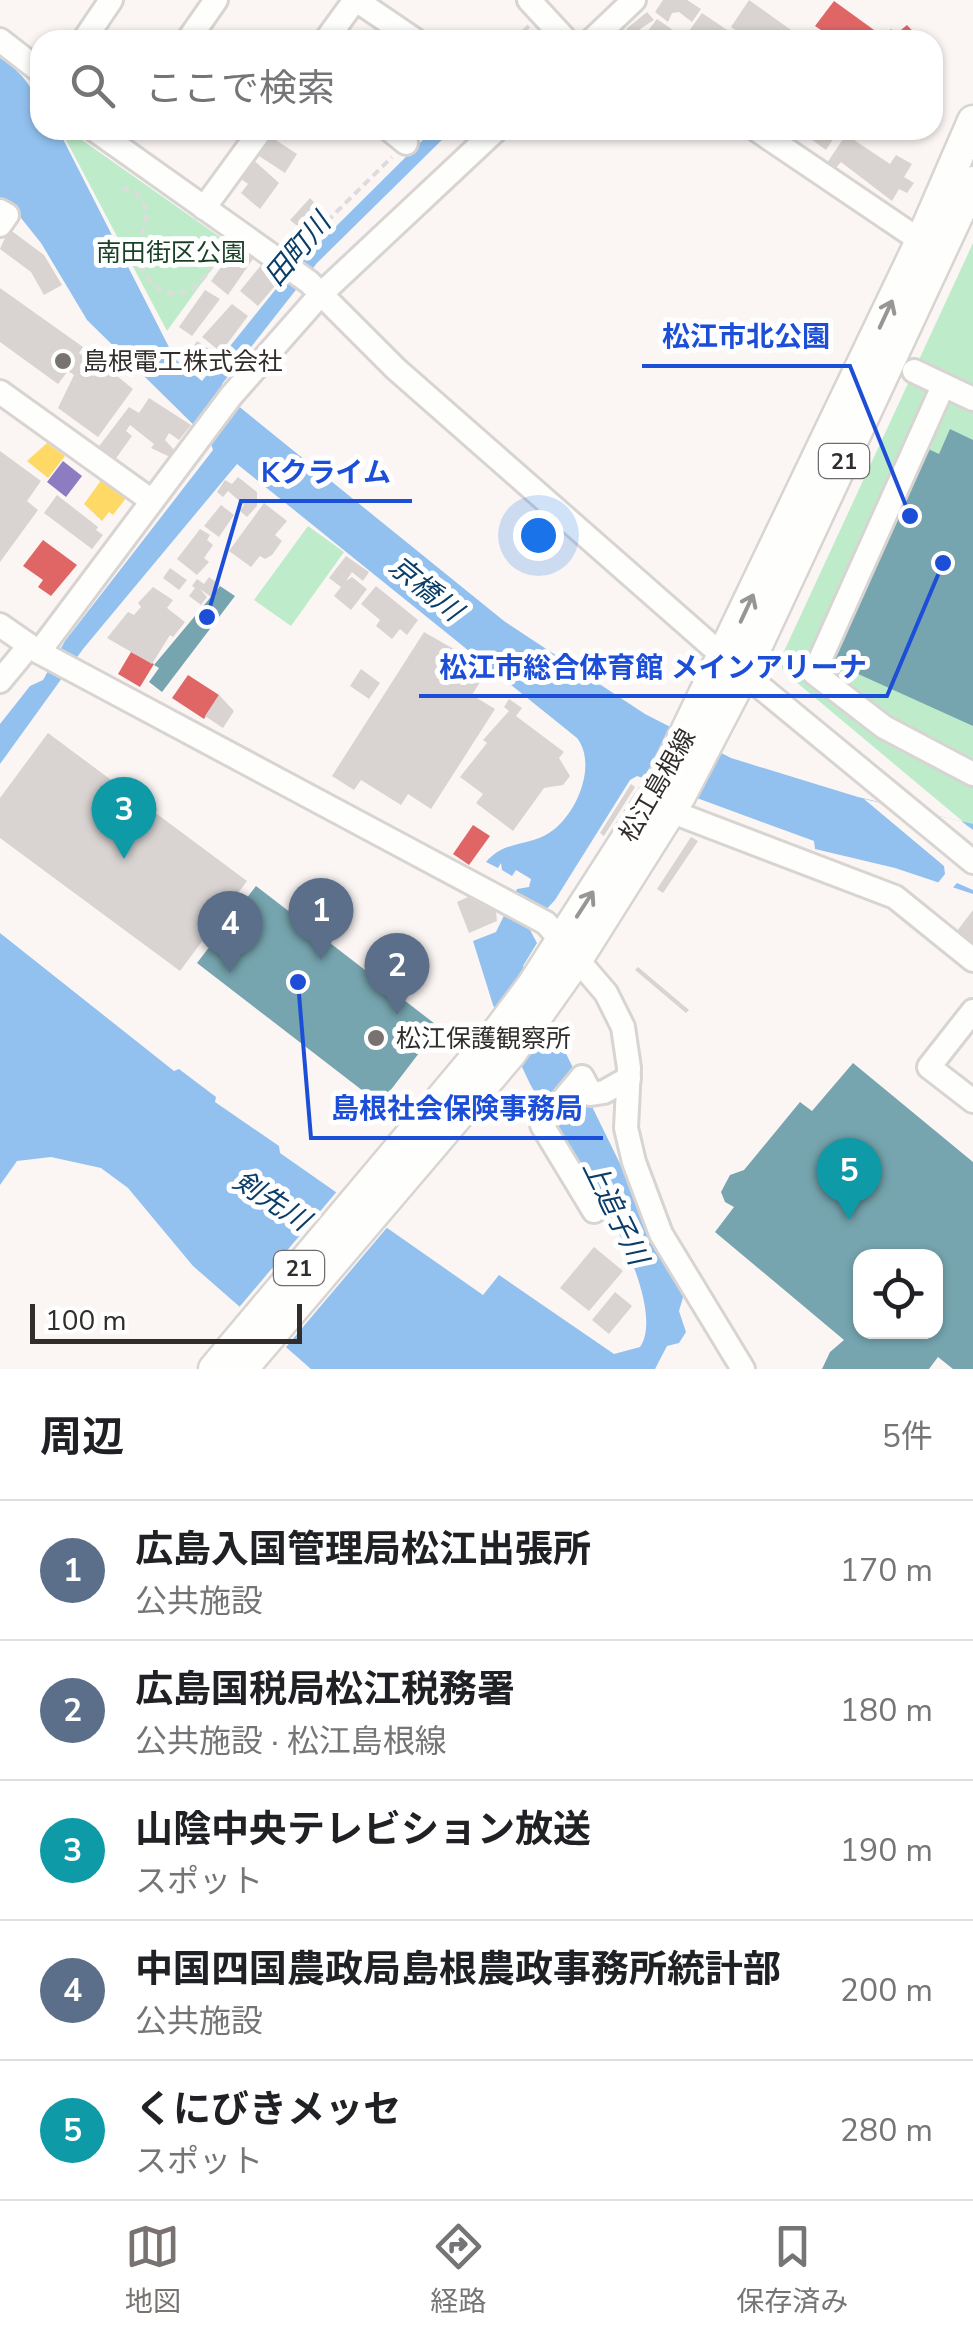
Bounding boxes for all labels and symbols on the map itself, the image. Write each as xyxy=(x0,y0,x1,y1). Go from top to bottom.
water label: 田町川 xyxy=(256,203,341,294)
park label: 南田街区公園 xyxy=(96,236,246,270)
one-way arrow xyxy=(878,300,897,330)
callout: 松江市北公園 xyxy=(642,308,850,366)
text: 松江市北公園 xyxy=(662,318,830,356)
place label: 島根電工株式会社 xyxy=(83,345,283,379)
marker: 島根電工株式会社 xyxy=(52,350,74,372)
callout: Kクライム xyxy=(241,443,412,501)
road number: 21 xyxy=(819,444,869,478)
text: Kクライム xyxy=(261,454,391,492)
your location xyxy=(513,510,564,561)
water label: 京橋川 xyxy=(381,548,472,632)
one-way arrow xyxy=(739,594,758,624)
callout: 松江市総合体育館 メインアリーナ xyxy=(419,638,887,696)
text: 松江市総合体育館 メインアリーナ xyxy=(439,649,867,687)
street label: 松江島根線 xyxy=(612,723,704,848)
pin: 3 xyxy=(92,776,156,859)
pin: 1 xyxy=(288,878,354,960)
pin: 4 xyxy=(198,890,262,973)
one-way arrow xyxy=(575,891,595,919)
pin: 2 xyxy=(364,932,430,1015)
place label: 松江保護観察所 xyxy=(396,1022,571,1056)
marker: 松江保護観察所 xyxy=(365,1027,387,1049)
callout: 島根社会保険事務局 xyxy=(311,1080,603,1138)
text: 島根社会保険事務局 xyxy=(331,1090,583,1128)
pin: 5 xyxy=(816,1138,882,1220)
water label: 上追子川 xyxy=(573,1154,658,1274)
water label: 剣先川 xyxy=(226,1162,320,1241)
road number: 21 xyxy=(274,1251,324,1285)
scale bar xyxy=(30,1299,302,1344)

